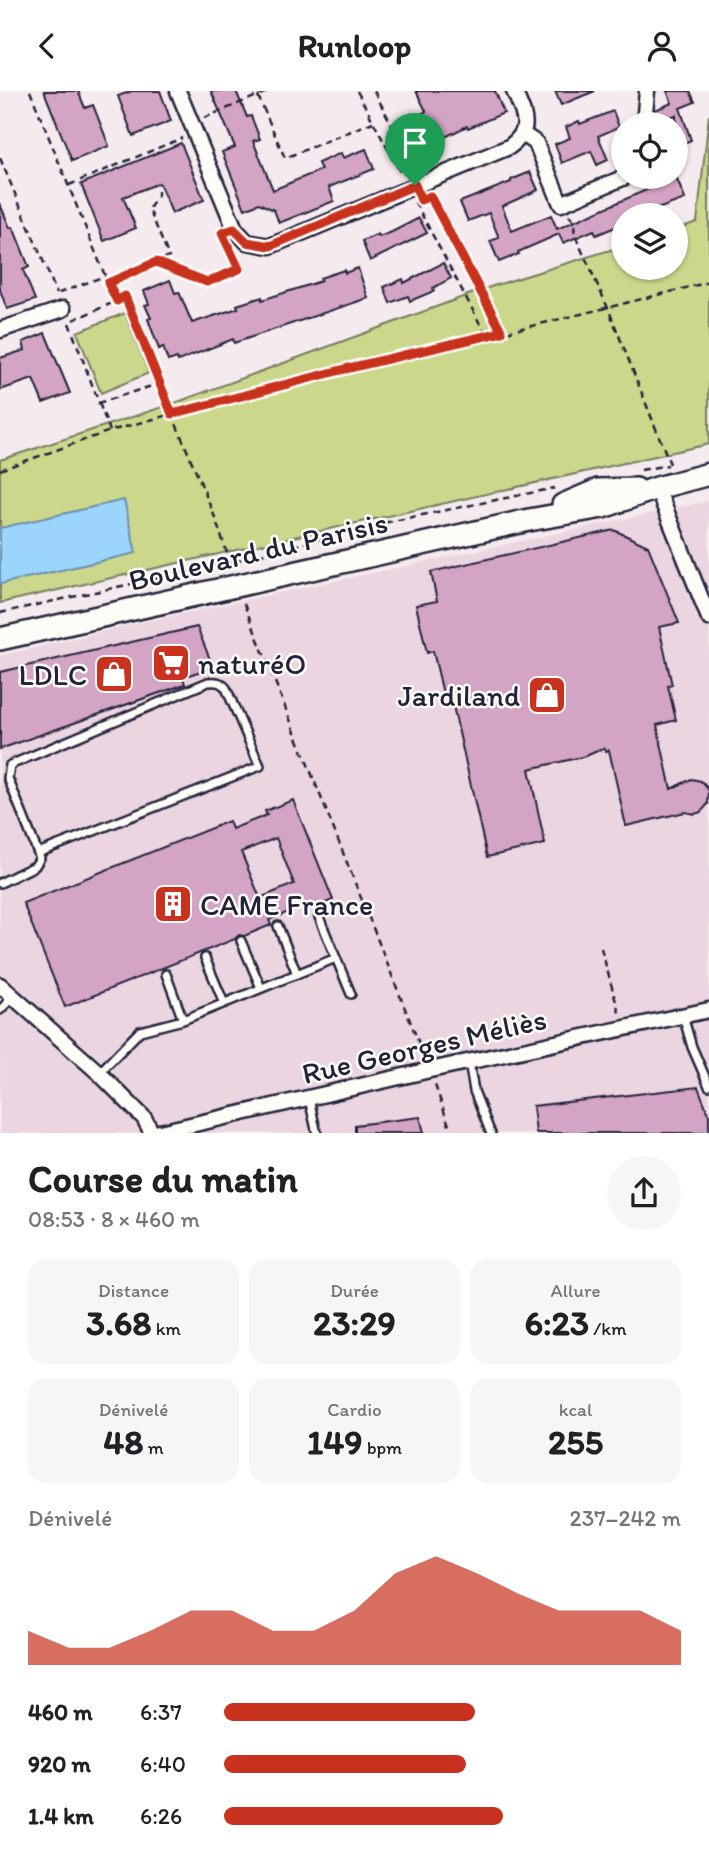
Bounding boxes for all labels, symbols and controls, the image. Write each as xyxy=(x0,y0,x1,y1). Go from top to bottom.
icon: back xyxy=(28,27,66,65)
text: Runloop xyxy=(298,27,411,65)
icon: person xyxy=(643,27,681,65)
map controls xyxy=(611,112,688,280)
button: locate xyxy=(611,112,688,189)
pin xyxy=(385,113,445,185)
icon: arrive xyxy=(396,124,434,162)
button: layers xyxy=(611,203,688,280)
street label: Boulevard du Parisis xyxy=(125,503,391,599)
supermarket icon: naturéO xyxy=(150,642,192,684)
place label: naturéO xyxy=(198,645,306,682)
shop icon: LDLC xyxy=(93,653,135,695)
place label: LDLC xyxy=(18,656,87,693)
shop icon: Jardiland xyxy=(526,674,568,716)
place label: Jardiland xyxy=(398,677,520,714)
building icon: CAME France xyxy=(152,883,194,925)
place label: CAME France xyxy=(200,886,373,923)
street label: Rue Georges Méliès xyxy=(298,1000,550,1092)
text: Course du matin xyxy=(28,1156,298,1202)
button: share xyxy=(607,1156,681,1230)
text: 08:53 · 8 × 460 m xyxy=(28,1205,200,1233)
text: Distance xyxy=(98,1279,169,1302)
text: Durée xyxy=(330,1279,379,1302)
text: Allure xyxy=(551,1279,601,1302)
text: 3.68 xyxy=(86,1302,151,1344)
text: 23:29 xyxy=(313,1302,396,1344)
text: 6:23 xyxy=(525,1302,589,1344)
text: km xyxy=(151,1317,181,1340)
text: /km xyxy=(589,1317,626,1340)
text: Dénivelé xyxy=(99,1398,168,1421)
text: Cardio xyxy=(327,1398,382,1421)
text: kcal xyxy=(559,1398,592,1421)
text: 48 xyxy=(103,1421,143,1463)
text: 149 xyxy=(307,1421,363,1463)
text: 255 xyxy=(548,1421,603,1463)
text: m xyxy=(143,1436,164,1459)
text: bpm xyxy=(363,1436,402,1459)
text: Dénivelé xyxy=(28,1504,112,1532)
text: 237–242 m xyxy=(570,1504,681,1532)
text: 460 m xyxy=(28,1698,93,1726)
text: 6:37 xyxy=(140,1698,182,1726)
text: 920 m xyxy=(28,1750,91,1778)
text: 6:40 xyxy=(140,1750,186,1778)
text: 1.4 km xyxy=(28,1802,94,1830)
text: 6:26 xyxy=(140,1802,182,1830)

